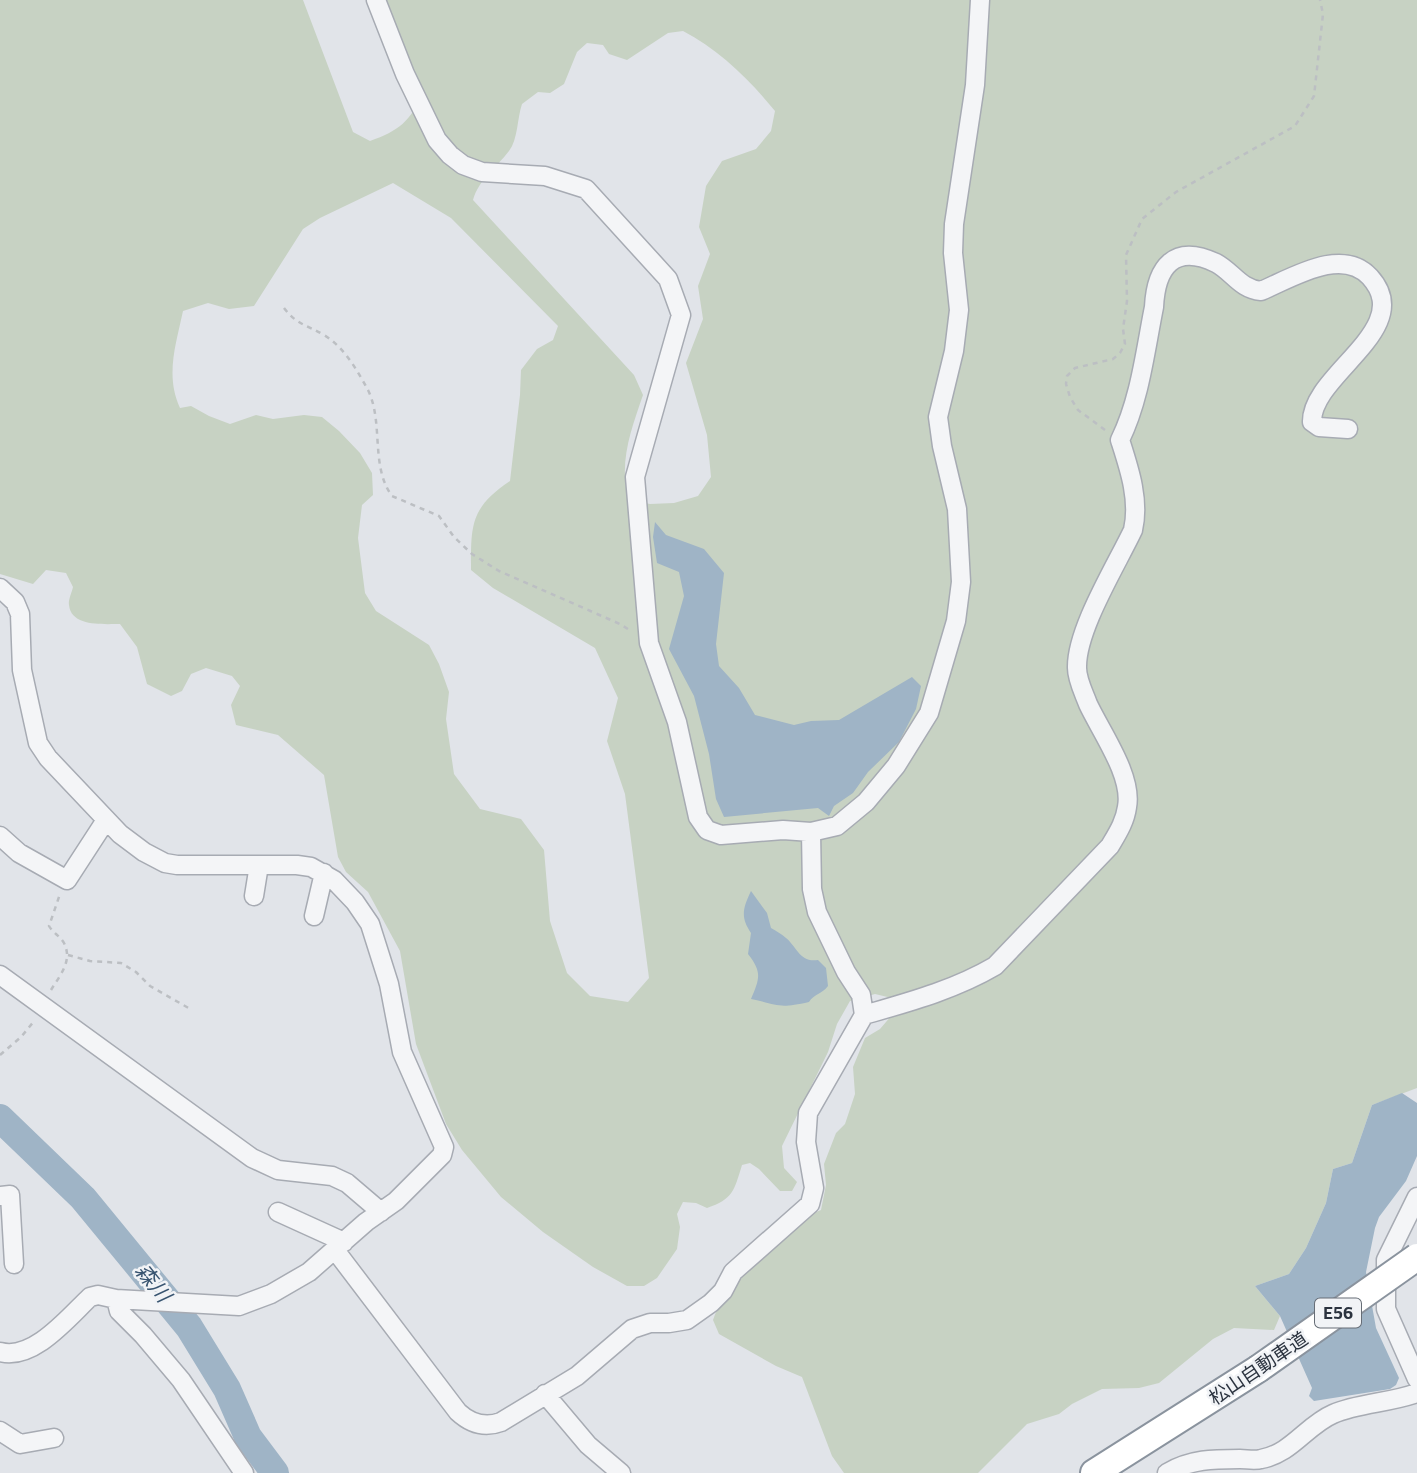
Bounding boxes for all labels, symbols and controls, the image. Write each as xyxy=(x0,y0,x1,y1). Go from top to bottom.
water label: 森川 xyxy=(128,1256,181,1310)
road number: E56 xyxy=(1315,1298,1361,1328)
street label: 松山自動車道 xyxy=(1202,1324,1313,1411)

